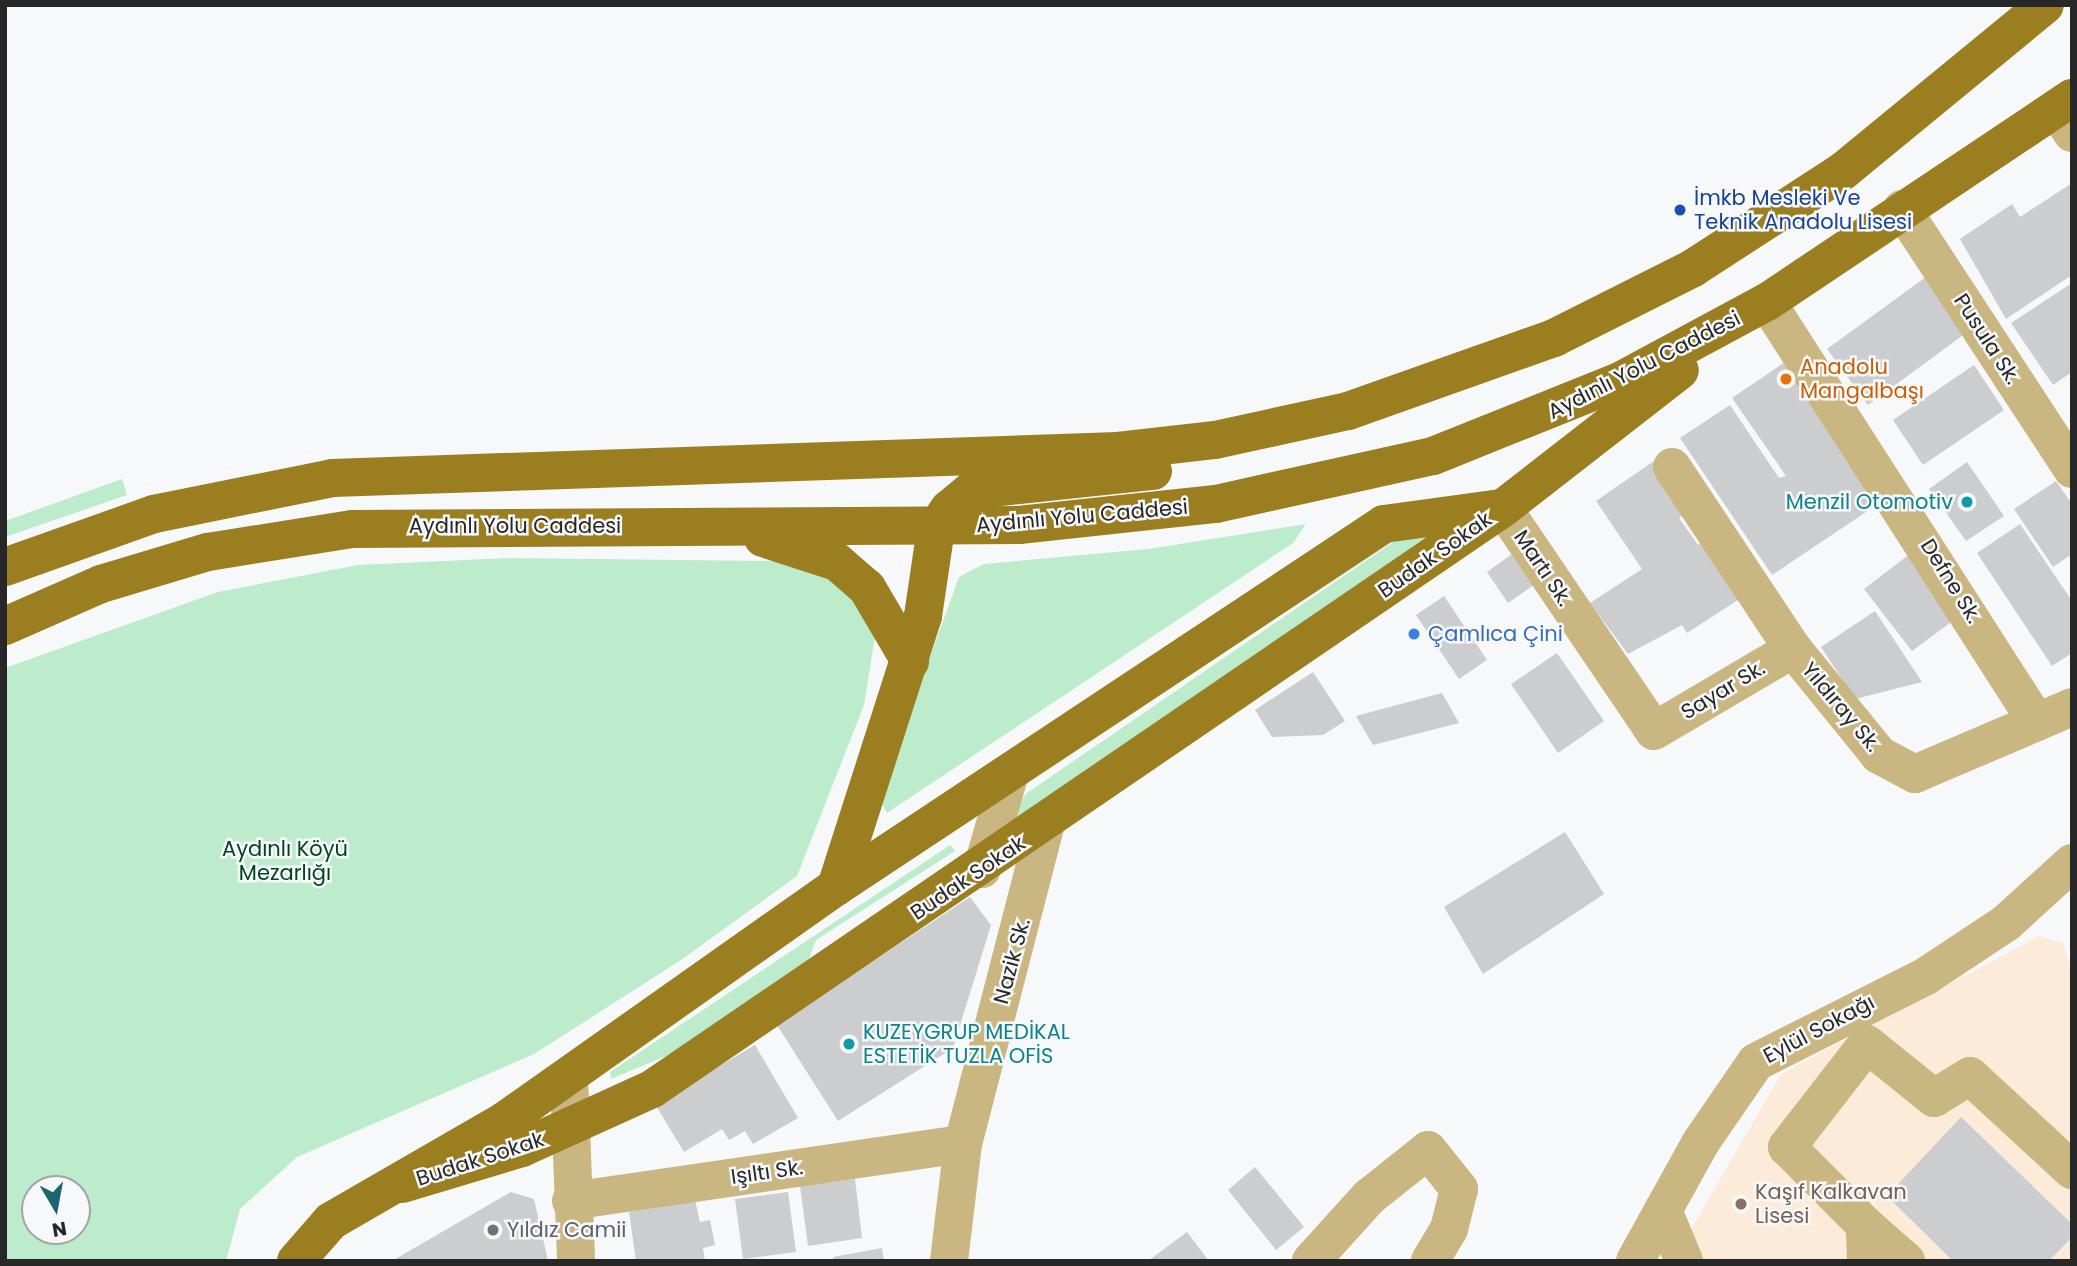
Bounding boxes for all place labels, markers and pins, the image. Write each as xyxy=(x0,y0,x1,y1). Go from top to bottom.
place label: İmkb Mesleki Ve Teknik Anadolu Lisesi xyxy=(1694,185,1912,235)
marker: İmkb Mesleki Ve Teknik Anadolu Lisesi xyxy=(1672,202,1688,218)
place label: Anadolu Mangalbaşı xyxy=(1800,354,1924,404)
marker: Anadolu Mangalbaşı xyxy=(1778,371,1794,387)
place label: Menzil Otomotiv xyxy=(1786,489,1953,515)
marker: Menzil Otomotiv xyxy=(1959,494,1975,510)
place label: Çamlıca Çini xyxy=(1428,621,1563,647)
marker: Çamlıca Çini xyxy=(1406,626,1422,642)
place label: KUZEYGRUP MEDİKAL ESTETİK TUZLA OFİS xyxy=(863,1019,1070,1069)
marker: KUZEYGRUP MEDİKAL ESTETİK TUZLA OFİS xyxy=(841,1036,857,1052)
place label: Kaşıf Kalkavan Lisesi xyxy=(1755,1179,1907,1229)
marker: Kaşıf Kalkavan Lisesi xyxy=(1733,1196,1749,1212)
place label: Yıldız Camii xyxy=(507,1217,626,1243)
marker: Yıldız Camii xyxy=(485,1222,501,1238)

